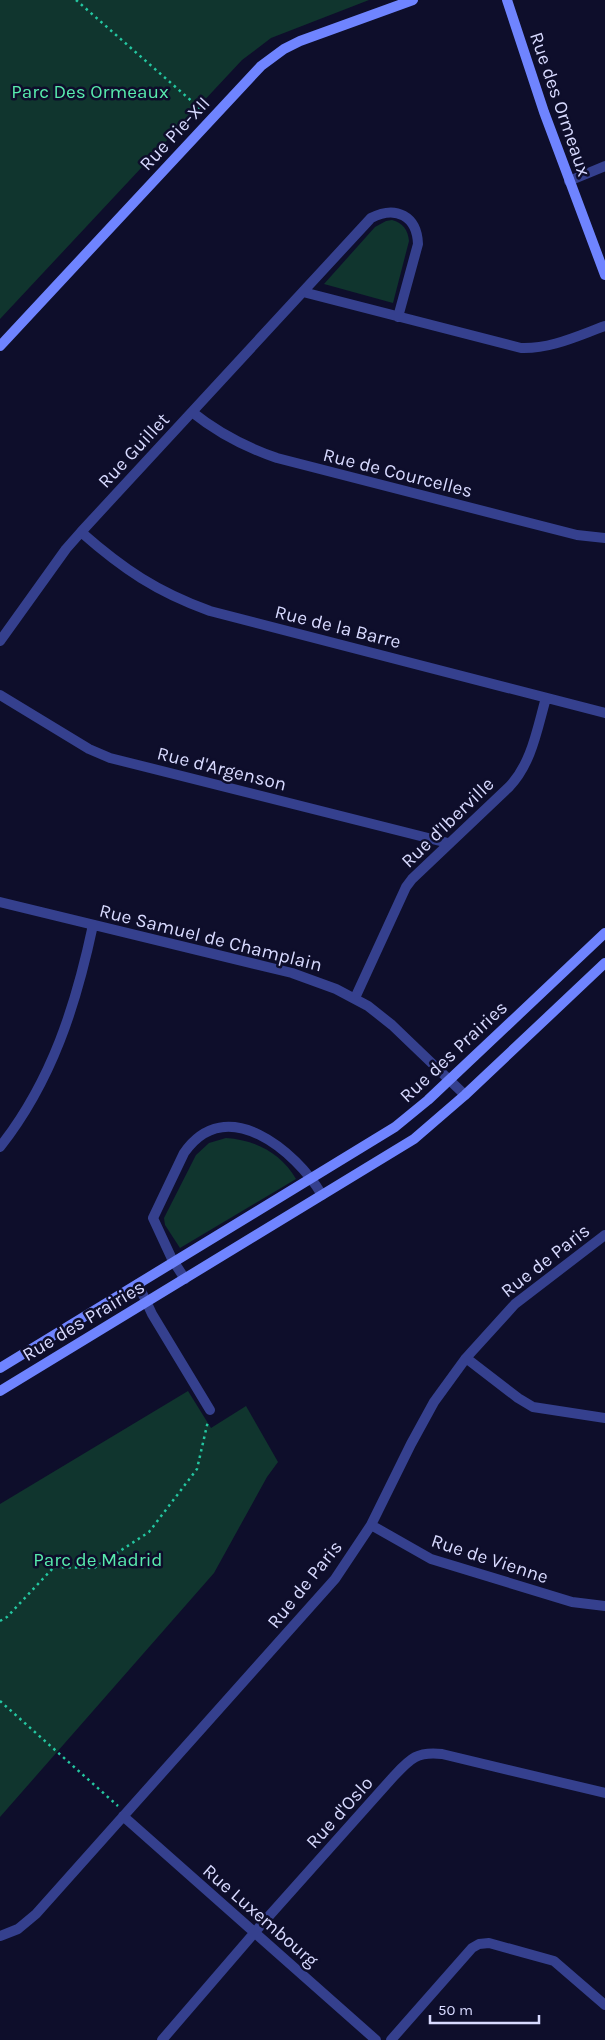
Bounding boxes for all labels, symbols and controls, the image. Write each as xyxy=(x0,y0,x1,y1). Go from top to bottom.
street label: Rue des Ormeaux xyxy=(525,29,595,180)
park label: Parc Des Ormeaux xyxy=(11,81,169,103)
street label: Rue Pie-XII xyxy=(135,92,214,175)
street label: Rue Guillet xyxy=(94,409,174,493)
street label: Rue de Courcelles xyxy=(321,444,475,502)
street label: Rue de la Barre xyxy=(273,601,403,653)
street label: Rue d'Argenson xyxy=(155,742,289,796)
street label: Rue d'Iberville xyxy=(397,773,499,872)
street label: Rue Samuel de Champlain xyxy=(97,900,325,976)
street label: Rue des Prairies xyxy=(395,996,512,1107)
street label: Rue de Paris xyxy=(497,1219,594,1302)
street label: Rue des Prairies xyxy=(18,1276,149,1366)
street label: Rue de Vienne xyxy=(428,1530,551,1588)
street label: Rue de Paris xyxy=(263,1536,347,1633)
park label: Parc de Madrid xyxy=(33,1549,163,1571)
street label: Rue d'Oslo xyxy=(302,1772,378,1853)
street label: Rue Luxembourg xyxy=(198,1860,323,1972)
scale bar xyxy=(430,1992,539,2024)
text: 50 m xyxy=(438,2001,473,2019)

